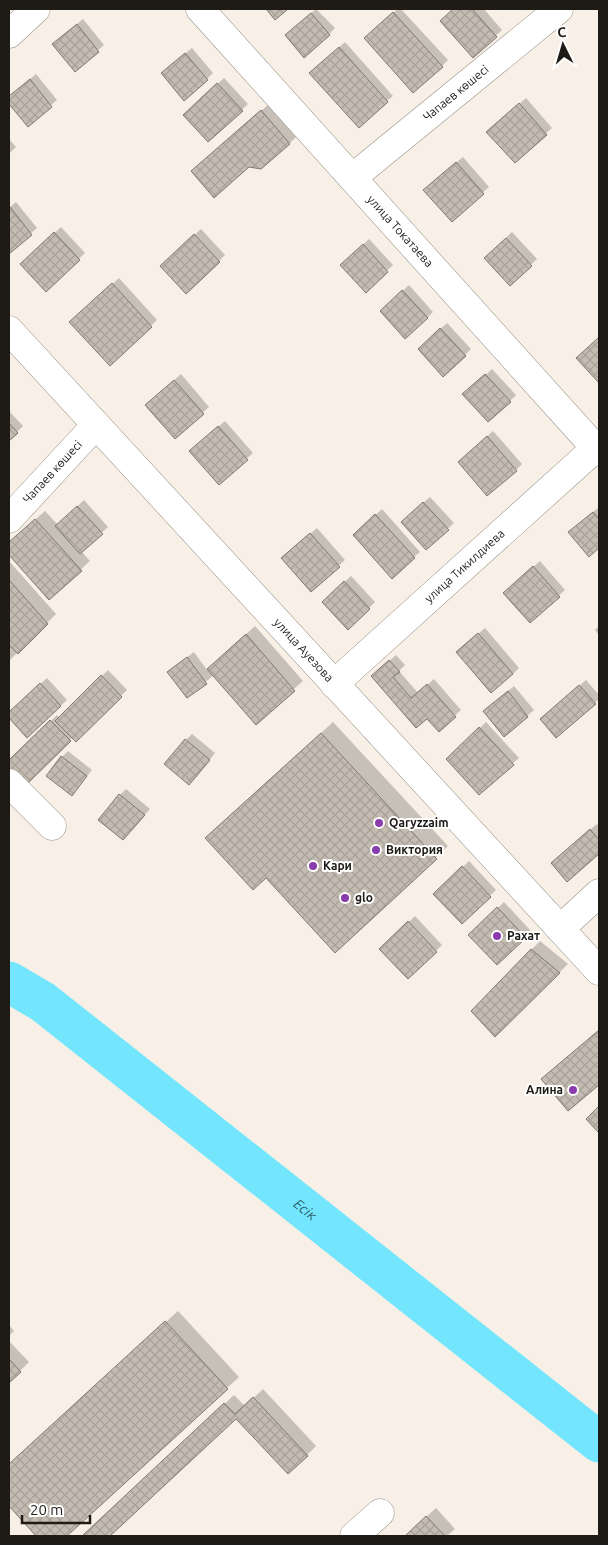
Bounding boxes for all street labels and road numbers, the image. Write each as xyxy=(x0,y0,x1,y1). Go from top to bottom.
street label: Чапаев көшесі xyxy=(420,62,491,123)
street label: улица Токатаева xyxy=(365,192,436,269)
street label: Чапаев көшесі xyxy=(20,438,84,506)
street label: улица Тикилдиева xyxy=(422,527,507,605)
street label: улица Ауезова xyxy=(272,615,336,684)

